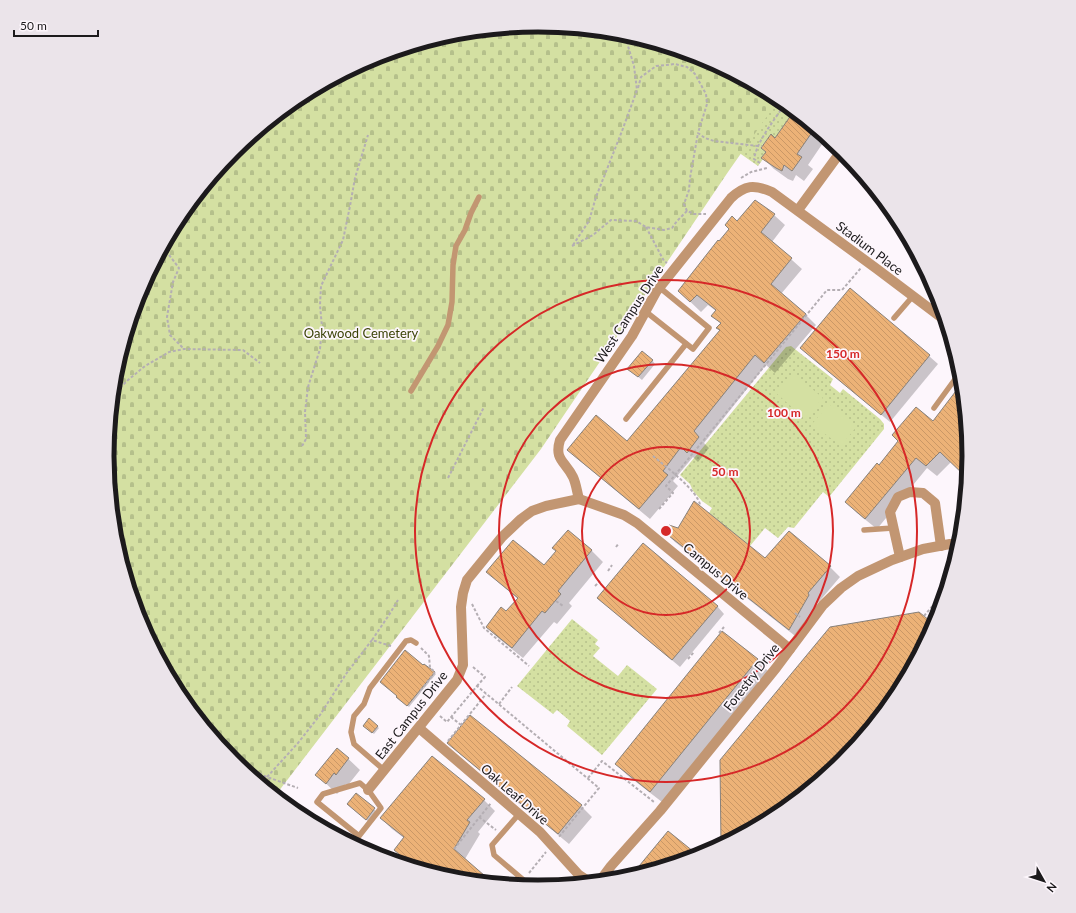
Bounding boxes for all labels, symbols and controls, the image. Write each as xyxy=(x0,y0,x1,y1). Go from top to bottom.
scale bar xyxy=(14,12,98,38)
text: 50 m xyxy=(20,18,47,33)
street label: Stadium Place xyxy=(833,218,907,278)
street label: West Campus Drive xyxy=(591,262,667,366)
park label: Oakwood Cemetery xyxy=(304,325,419,341)
text: 150 m xyxy=(826,346,860,361)
text: 100 m xyxy=(767,405,801,420)
text: 50 m xyxy=(712,464,738,479)
centre of rings xyxy=(659,524,673,538)
street label: Campus Drive xyxy=(680,539,752,603)
street label: Forestry Drive xyxy=(720,640,782,714)
street label: East Campus Drive xyxy=(371,667,451,762)
street label: Oak Leaf Drive xyxy=(478,760,552,828)
north arrow xyxy=(1024,861,1064,901)
text: N xyxy=(1044,880,1060,895)

